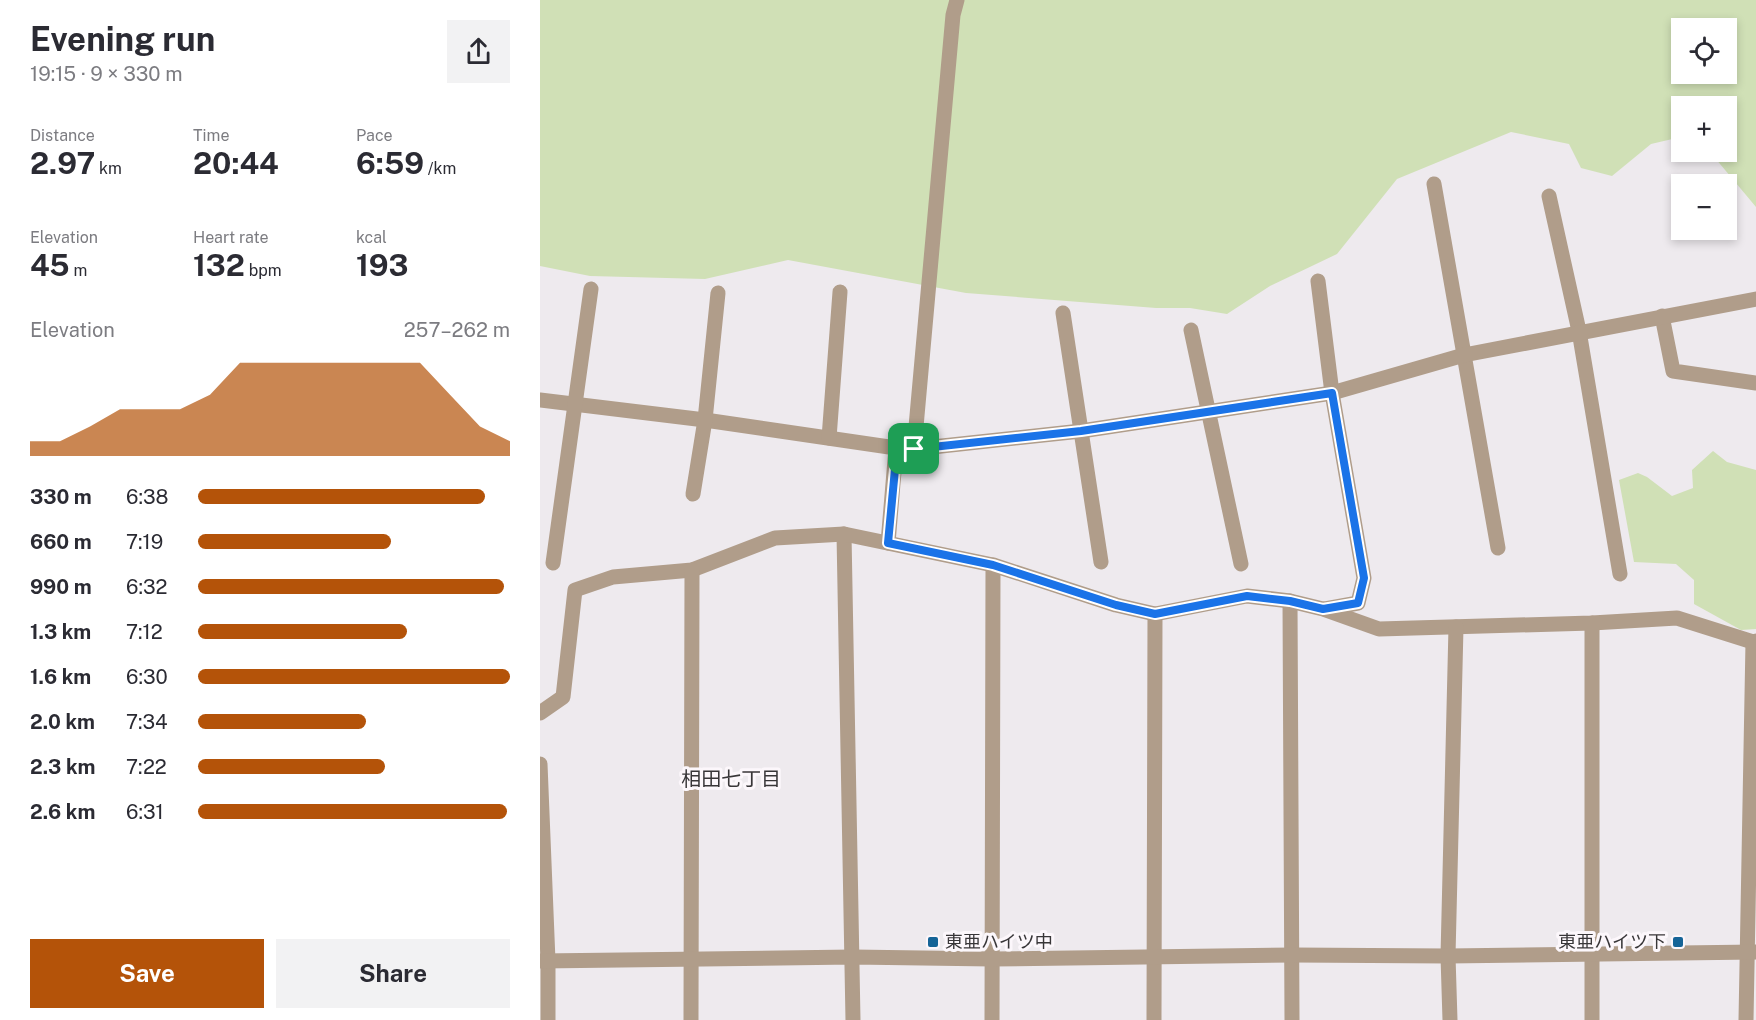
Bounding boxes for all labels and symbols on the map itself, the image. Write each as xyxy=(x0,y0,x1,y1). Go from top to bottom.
pin xyxy=(888,423,939,474)
district label: 相田七丁目 xyxy=(681,767,781,791)
place label: 東亜ハイツ中 xyxy=(945,931,1053,952)
place label: 東亜ハイツ下 xyxy=(1558,931,1666,952)
marker: 東亜ハイツ中 xyxy=(926,935,940,949)
marker: 東亜ハイツ下 xyxy=(1671,935,1685,949)

